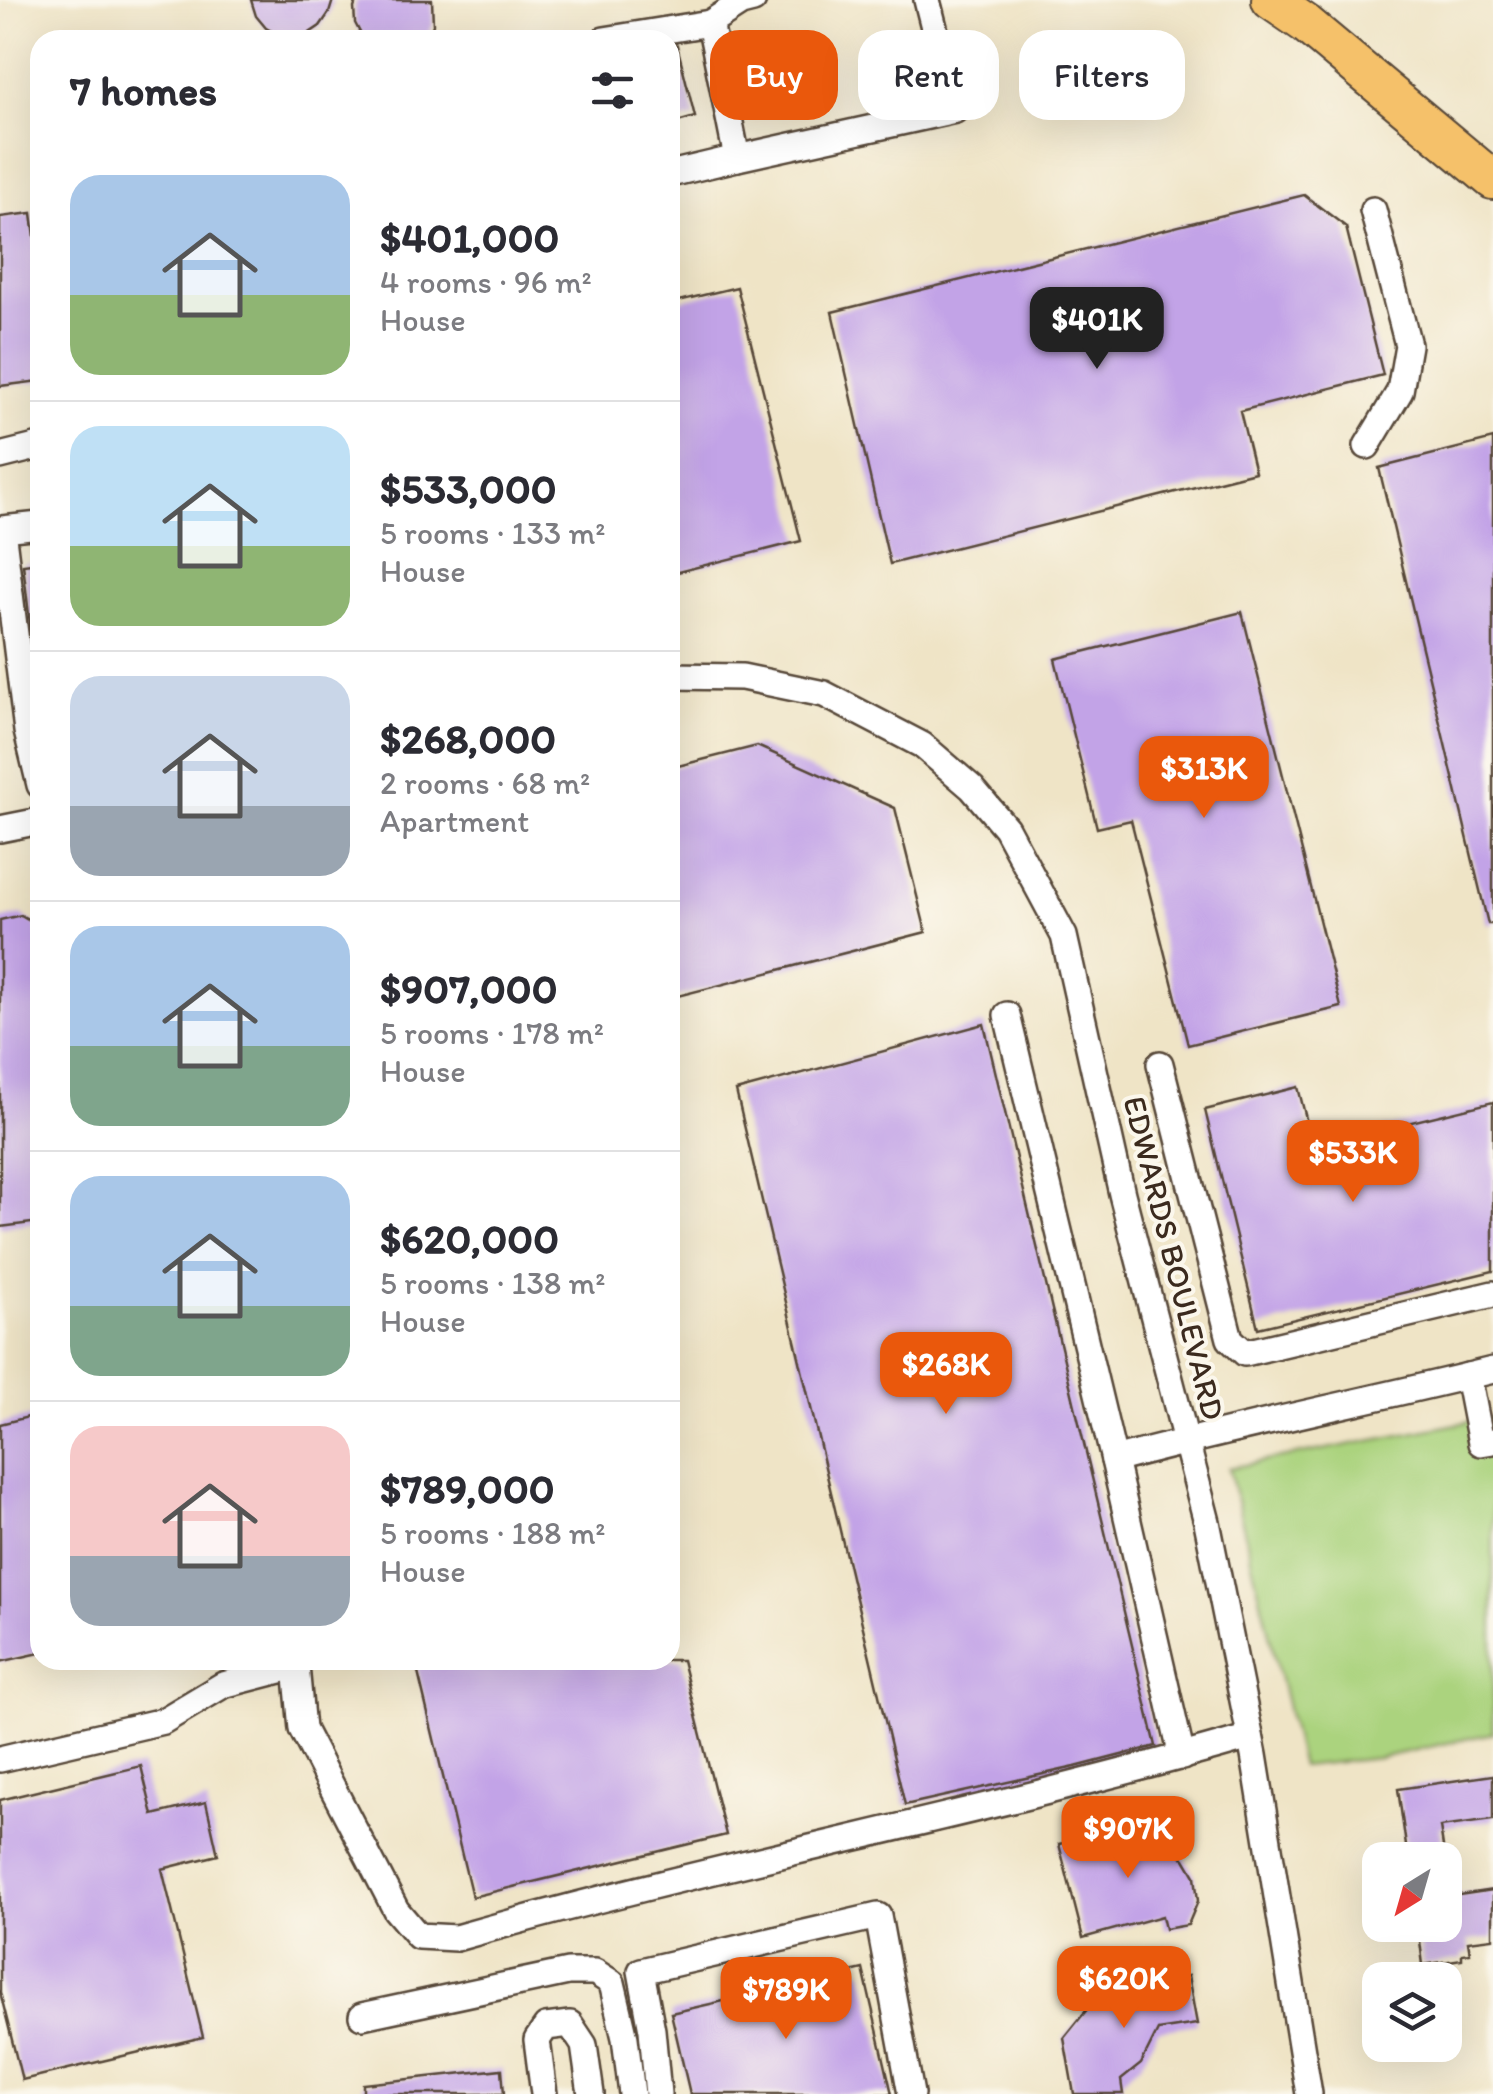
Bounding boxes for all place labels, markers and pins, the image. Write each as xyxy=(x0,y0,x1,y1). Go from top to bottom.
pin: $401K xyxy=(1027,287,1167,372)
pin: $313K xyxy=(1134,736,1274,821)
pin: $533K xyxy=(1283,1120,1423,1205)
pin: $268K xyxy=(876,1332,1016,1417)
pin: $907K xyxy=(1058,1796,1198,1881)
pin: $620K xyxy=(1054,1946,1194,2031)
pin: $789K xyxy=(716,1957,856,2042)

